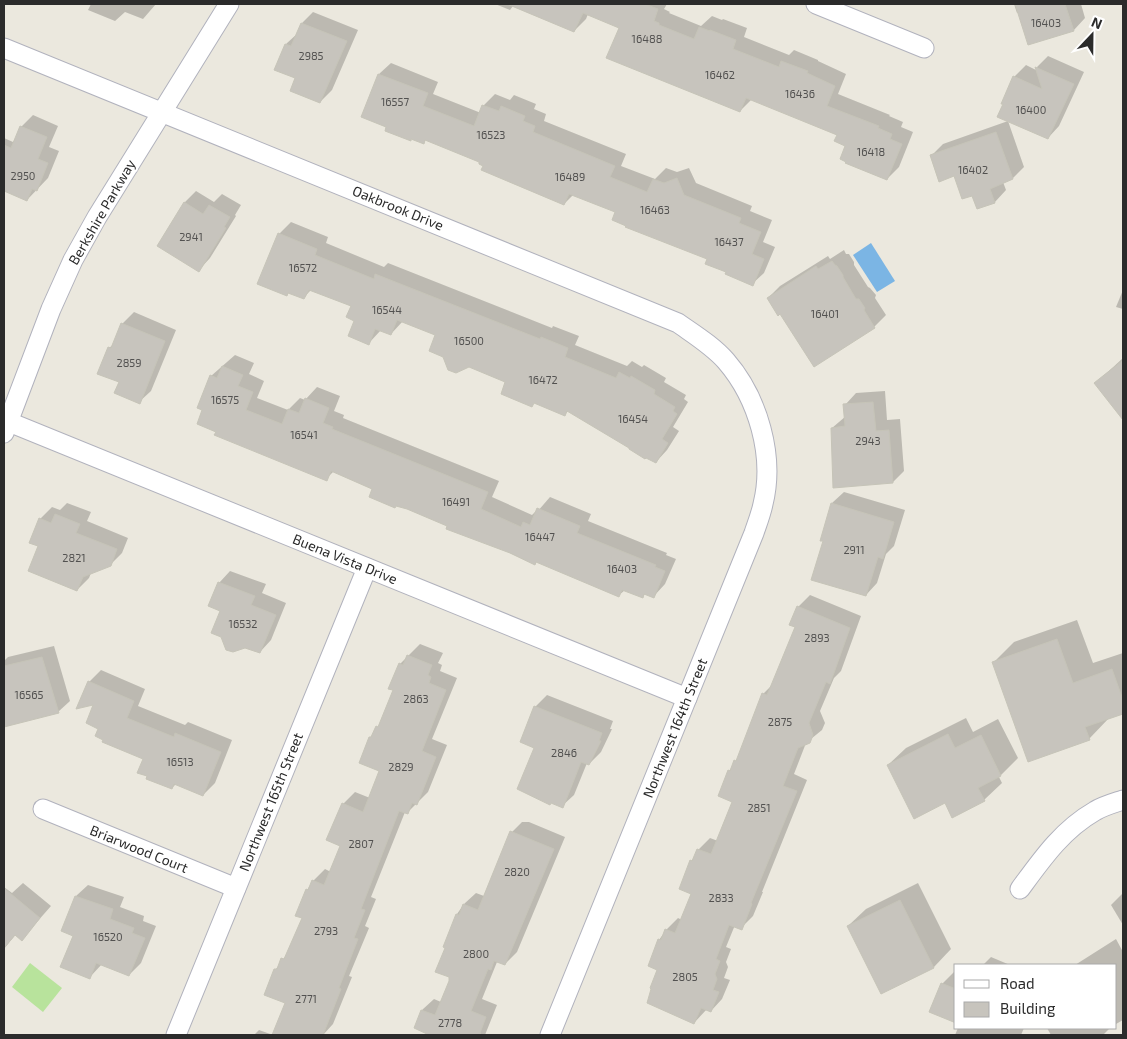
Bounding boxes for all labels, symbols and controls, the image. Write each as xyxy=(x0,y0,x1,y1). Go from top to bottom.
north arrow xyxy=(1067,10,1117,60)
text: N xyxy=(1089,13,1105,32)
house number: 16403 xyxy=(1031,16,1061,29)
house number: 16488 xyxy=(632,32,662,45)
house number: 2985 xyxy=(298,49,324,62)
house number: 16462 xyxy=(705,68,735,81)
house number: 16436 xyxy=(785,87,815,100)
house number: 16557 xyxy=(381,95,409,108)
house number: 16400 xyxy=(1016,103,1046,116)
house number: 16523 xyxy=(477,128,505,141)
house number: 16418 xyxy=(857,145,885,158)
street label: Berkshire Parkway xyxy=(64,155,139,268)
house number: 16402 xyxy=(958,163,988,176)
house number: 2950 xyxy=(10,169,36,182)
house number: 16489 xyxy=(555,170,585,183)
street label: Oakbrook Drive xyxy=(350,182,446,234)
house number: 16463 xyxy=(640,203,670,216)
house number: 2941 xyxy=(179,230,203,243)
house number: 16437 xyxy=(714,235,744,248)
house number: 16572 xyxy=(289,261,317,274)
house number: 16544 xyxy=(372,303,402,316)
house number: 16401 xyxy=(811,307,839,320)
house number: 16500 xyxy=(454,334,484,347)
house number: 2859 xyxy=(116,356,142,369)
house number: 16472 xyxy=(528,373,558,386)
house number: 16575 xyxy=(211,393,239,406)
house number: 16454 xyxy=(618,412,648,425)
house number: 16541 xyxy=(290,428,318,441)
house number: 2943 xyxy=(855,434,881,447)
house number: 16491 xyxy=(442,495,470,508)
street label: Buena Vista Drive xyxy=(290,530,400,587)
house number: 16447 xyxy=(525,530,555,543)
house number: 2911 xyxy=(843,543,865,556)
house number: 2821 xyxy=(62,551,86,564)
house number: 16403 xyxy=(607,562,637,575)
house number: 16532 xyxy=(229,617,257,630)
house number: 2893 xyxy=(804,631,830,644)
street label: Northwest 164th Street xyxy=(639,655,710,800)
house number: 16565 xyxy=(15,688,43,701)
house number: 2863 xyxy=(403,692,429,705)
house number: 2875 xyxy=(768,715,792,728)
street label: Northwest 165th Street xyxy=(235,730,306,874)
house number: 2846 xyxy=(551,746,577,759)
house number: 16513 xyxy=(166,755,194,768)
house number: 2829 xyxy=(388,760,414,773)
house number: 2851 xyxy=(747,801,771,814)
street label: Briarwood Court xyxy=(88,821,191,876)
house number: 2807 xyxy=(348,837,374,850)
house number: 2820 xyxy=(504,865,530,878)
house number: 2833 xyxy=(708,891,734,904)
house number: 2793 xyxy=(314,924,338,937)
house number: 16520 xyxy=(93,930,123,943)
house number: 2800 xyxy=(463,947,489,960)
legend xyxy=(954,964,1117,1029)
house number: 2805 xyxy=(672,970,698,983)
text: Road xyxy=(1000,974,1035,992)
house number: 2771 xyxy=(295,992,317,1005)
text: Building xyxy=(1000,999,1056,1017)
house number: 2778 xyxy=(438,1016,462,1029)

